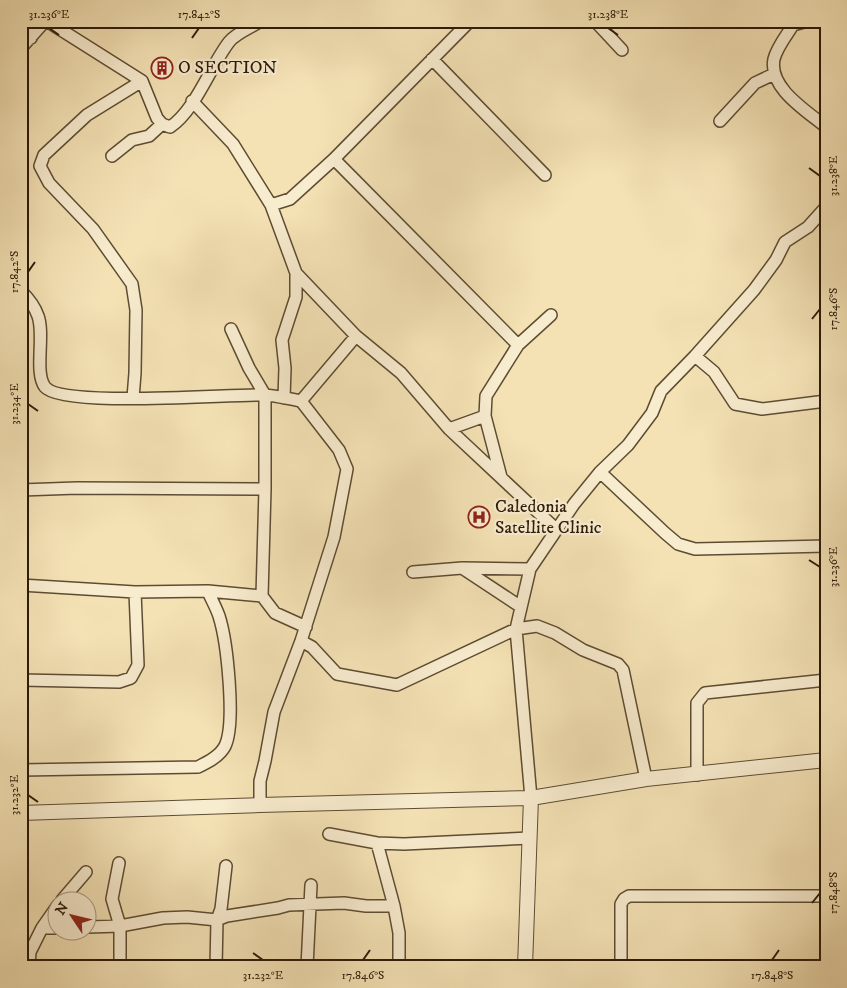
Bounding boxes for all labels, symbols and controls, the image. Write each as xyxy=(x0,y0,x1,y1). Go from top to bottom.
text: 31.236°E xyxy=(29,7,70,22)
text: 17.842°S xyxy=(178,7,220,22)
text: 31.238°E xyxy=(588,7,629,22)
building icon: O SECTION xyxy=(150,56,174,80)
place label: O SECTION xyxy=(178,57,277,79)
text: 31.238°E xyxy=(826,155,841,196)
text: 17.842°S xyxy=(7,251,22,293)
text: 17.846°S xyxy=(826,288,841,330)
text: 31.234°E xyxy=(7,383,22,425)
place label: Caledonia Satellite Clinic xyxy=(495,496,602,539)
hospital icon: Caledonia Satellite Clinic xyxy=(467,505,491,529)
text: 31.236°E xyxy=(826,546,841,587)
text: 31.232°E xyxy=(7,774,22,815)
text: 17.848°S xyxy=(826,872,841,914)
north arrow xyxy=(48,890,98,940)
text: N xyxy=(51,899,73,919)
text: 31.232°E xyxy=(243,968,284,983)
text: 17.846°S xyxy=(342,968,384,983)
text: 17.848°S xyxy=(751,968,793,983)

